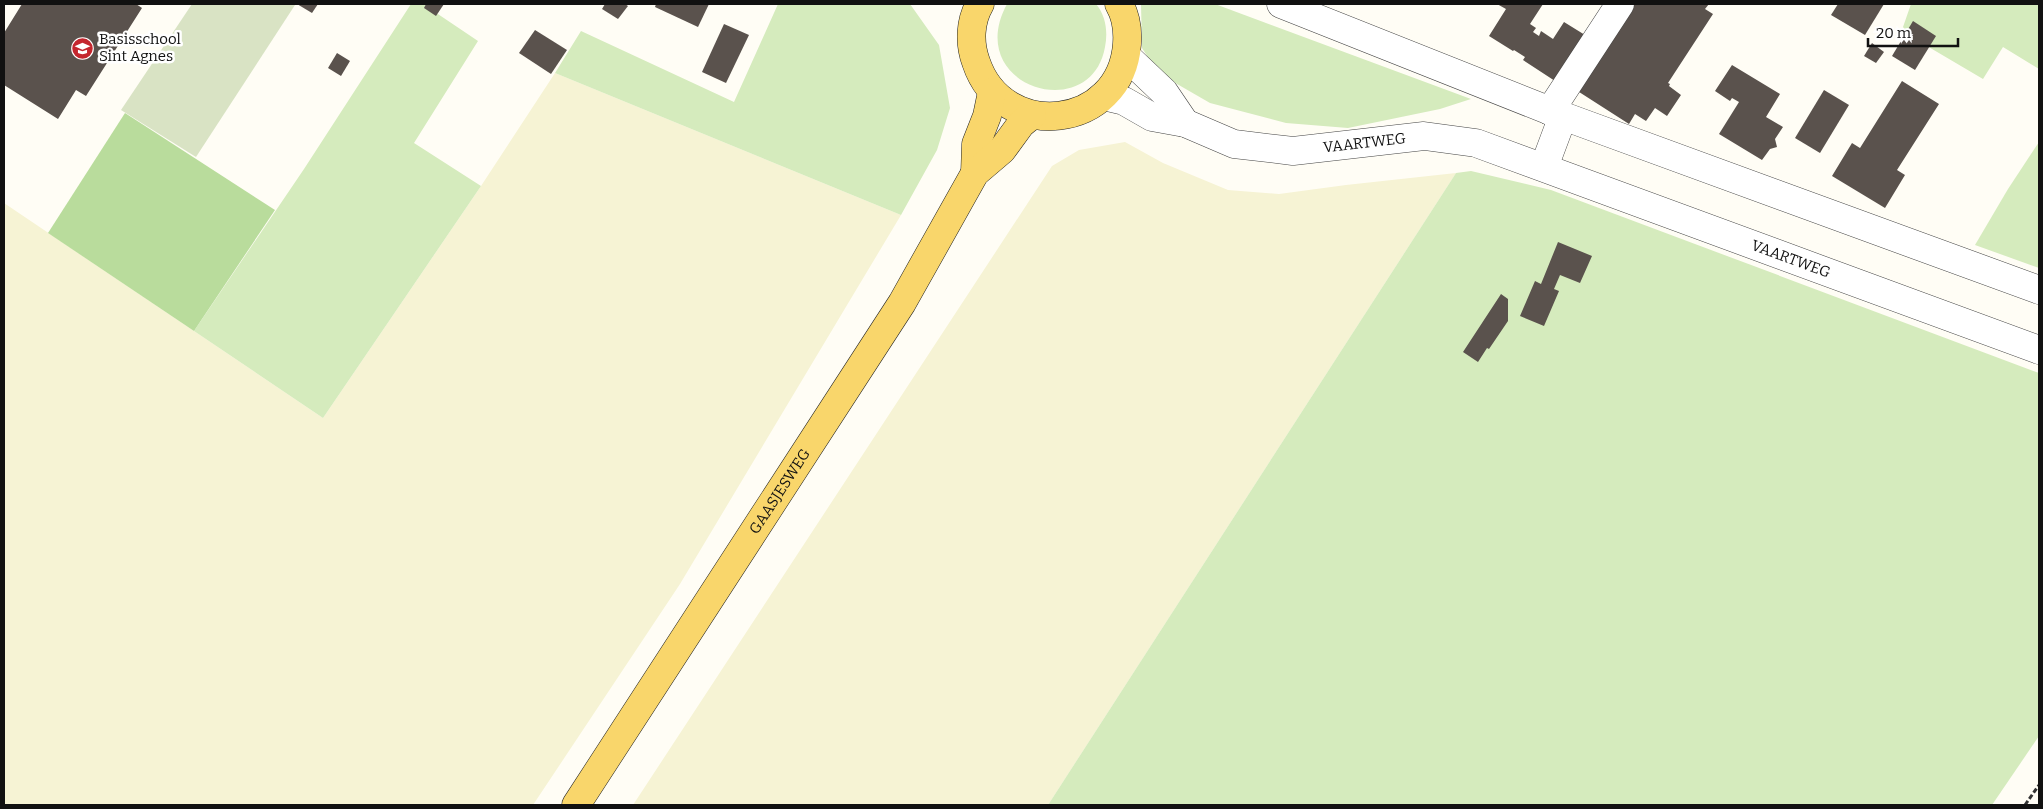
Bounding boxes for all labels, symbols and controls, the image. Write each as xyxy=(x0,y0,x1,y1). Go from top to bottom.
scale bar xyxy=(1868,15,1958,47)
text: 20 m xyxy=(1876,24,1912,42)
place label: Basisschool Sint Agnes xyxy=(99,30,181,65)
school or university icon: Basisschool Sint Agnes xyxy=(71,36,95,60)
street label: VAARTWEG xyxy=(1322,129,1407,156)
street label: VAARTWEG xyxy=(1749,236,1833,282)
street label: GAASJESWEG xyxy=(745,445,814,537)

